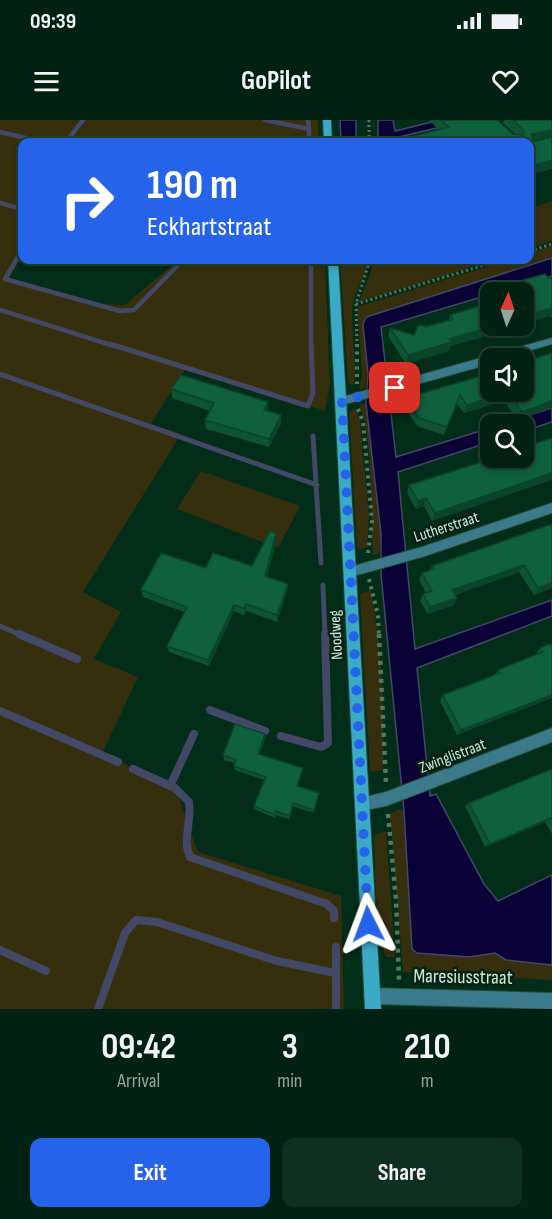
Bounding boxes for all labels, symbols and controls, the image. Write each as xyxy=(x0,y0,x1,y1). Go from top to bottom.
text: 09:39 xyxy=(30,8,76,35)
icon: menu xyxy=(30,65,63,98)
text: GoPilot xyxy=(241,65,311,97)
icon: heart xyxy=(489,65,522,98)
text: 190 m xyxy=(147,160,238,211)
icon: right xyxy=(48,162,126,240)
text: Eckhartstraat xyxy=(147,211,271,243)
north arrow xyxy=(480,282,534,336)
map controls xyxy=(480,282,534,468)
button: sound xyxy=(480,348,534,402)
pin xyxy=(369,362,420,413)
icon: arrive xyxy=(378,371,411,404)
button: search xyxy=(480,414,534,468)
street label: Lutherstraat xyxy=(412,508,482,547)
street label: Noodweg xyxy=(326,610,347,660)
street label: Zwinglistraat xyxy=(416,735,489,778)
position arrow xyxy=(336,892,400,956)
street label: Maresiusstraat xyxy=(413,964,513,990)
text: 09:42 xyxy=(101,1026,176,1069)
text: 3 xyxy=(282,1026,298,1069)
text: 210 xyxy=(404,1026,451,1069)
text: Arrival xyxy=(117,1069,160,1093)
text: min xyxy=(277,1069,302,1093)
text: m xyxy=(421,1069,434,1093)
button: Exit xyxy=(30,1138,270,1207)
button: Share xyxy=(282,1138,522,1207)

